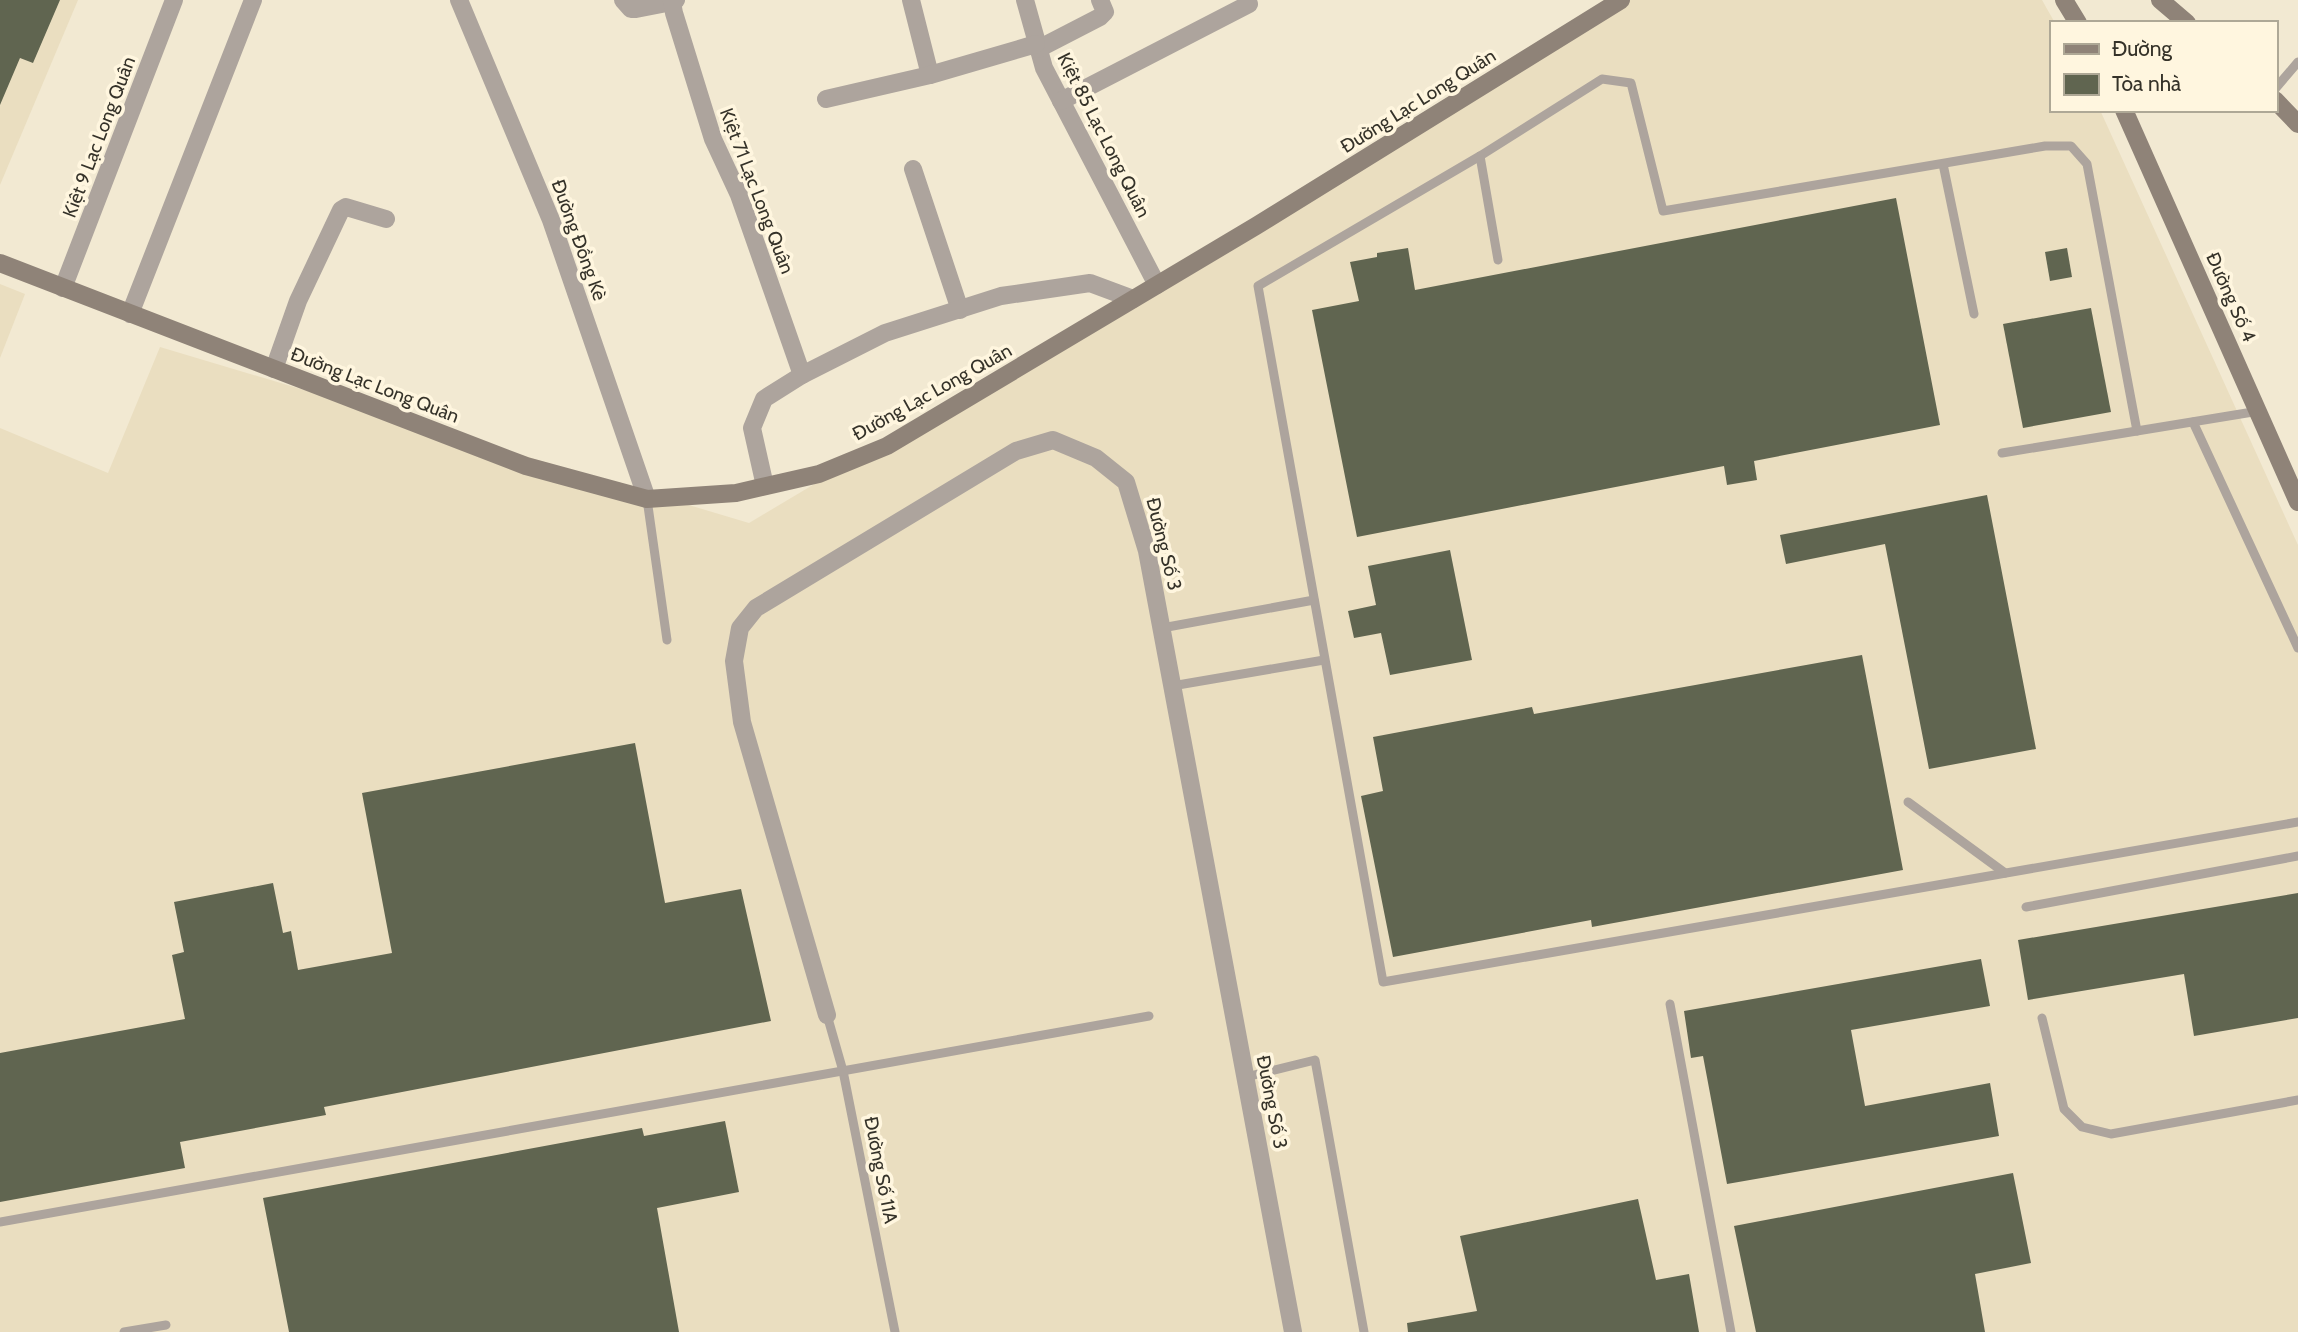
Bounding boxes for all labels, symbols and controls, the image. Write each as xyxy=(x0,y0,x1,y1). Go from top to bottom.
legend xyxy=(2050,21,2277,112)
text: Đường xyxy=(2112,36,2173,61)
street label: Đường Lạc Long Quân xyxy=(1336,44,1500,158)
street label: Kiệt 85 Lạc Long Quân xyxy=(1053,49,1155,221)
street label: Kiệt 9 Lạc Long Quân xyxy=(58,53,140,221)
text: Tòa nhà xyxy=(2112,71,2181,96)
street label: Kiệt 71 Lạc Long Quân xyxy=(715,105,799,277)
street label: Đường Đồng Kè xyxy=(546,176,612,304)
street label: Đường Số 4 xyxy=(2201,249,2261,345)
street label: Đường Lạc Long Quân xyxy=(848,339,1016,445)
street label: Đường Lạc Long Quân xyxy=(288,342,462,428)
street label: Đường Số 3 xyxy=(1141,495,1187,593)
street label: Đường Số 3 xyxy=(1252,1053,1292,1151)
street label: Đường Số 11A xyxy=(859,1115,903,1226)

